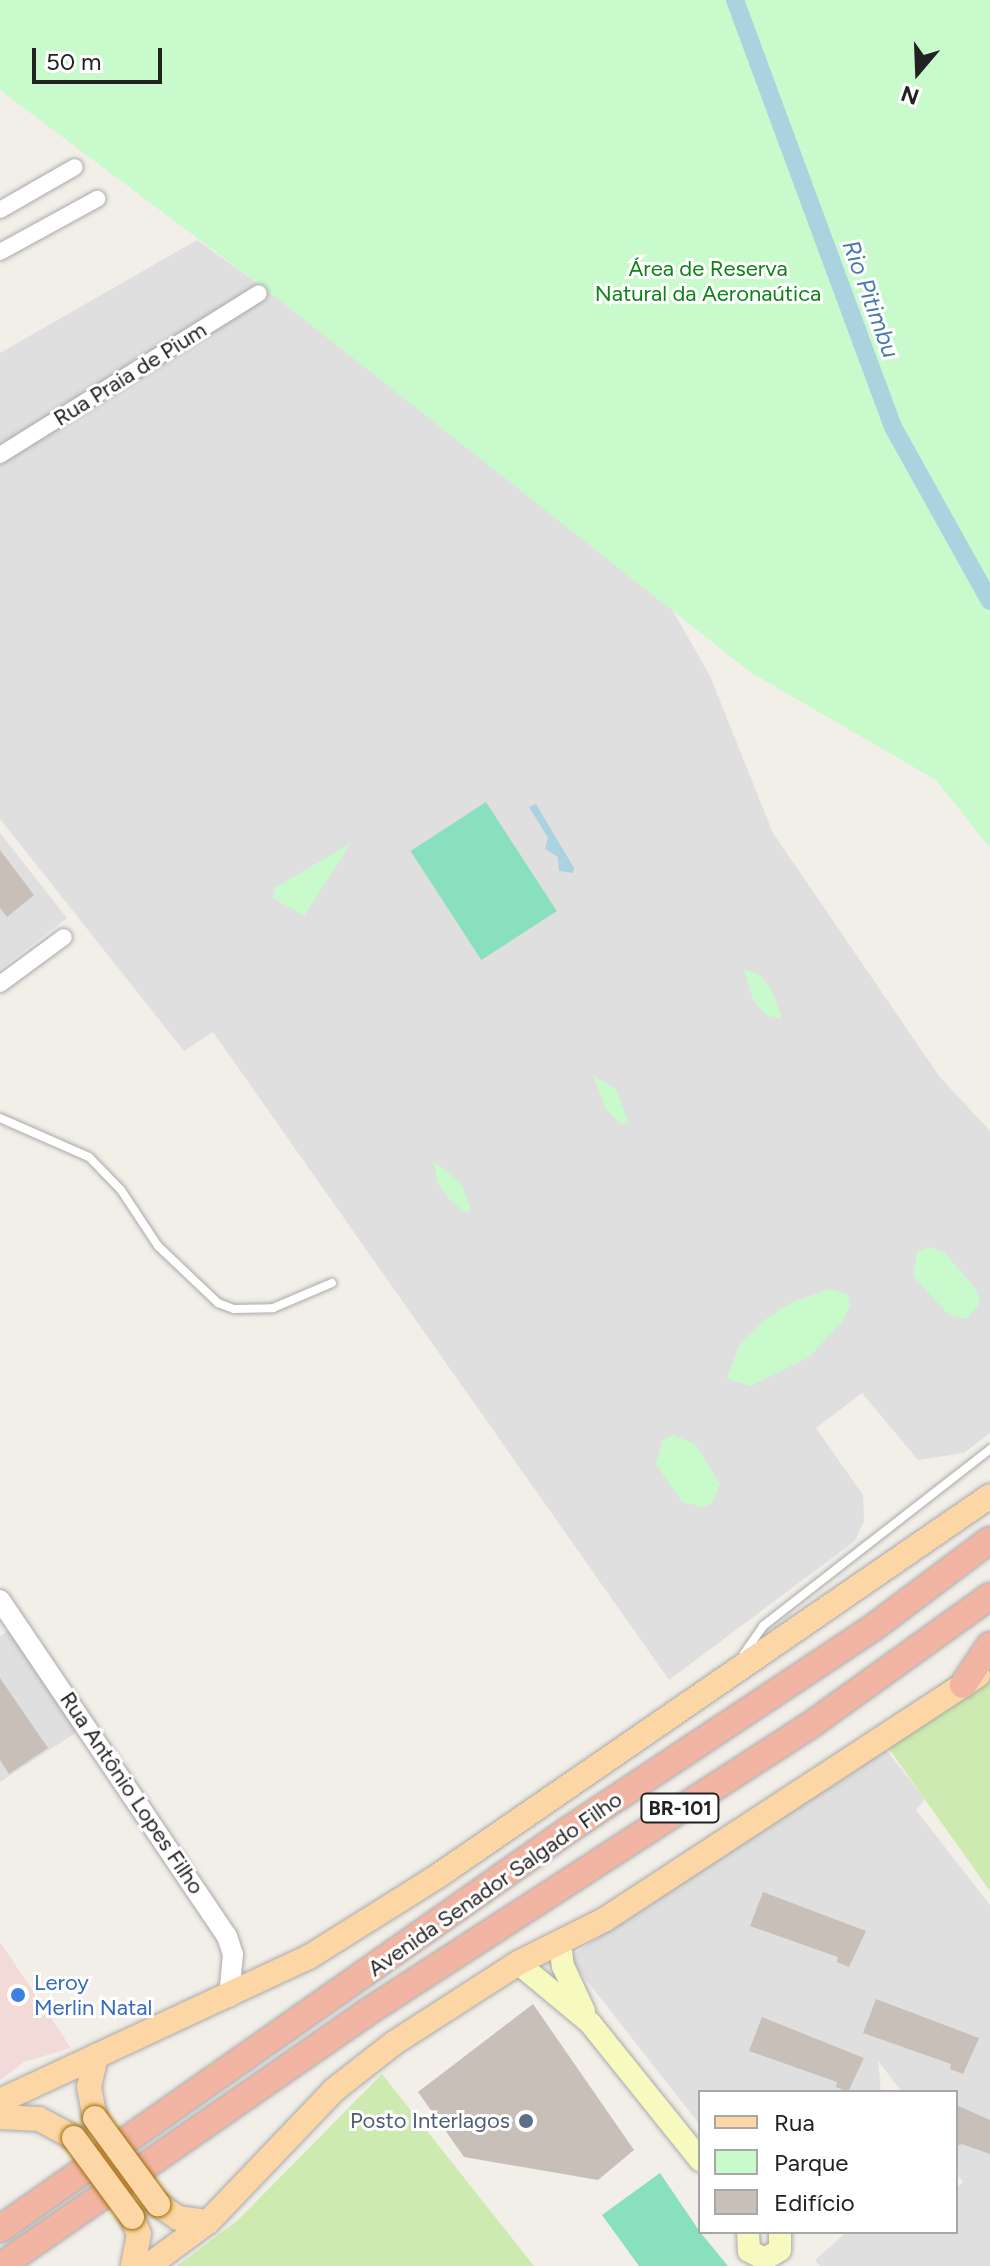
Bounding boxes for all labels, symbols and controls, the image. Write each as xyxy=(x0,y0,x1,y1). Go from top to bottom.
scale bar xyxy=(36,32,166,82)
north arrow xyxy=(878,32,958,112)
text: 50 m xyxy=(46,47,102,76)
text: N xyxy=(898,80,922,111)
water label: Rio Pitimbu xyxy=(836,236,906,362)
park label: Área de Reserva Natural da Aeronaútica xyxy=(595,255,821,306)
street label: Rua Praia de Pium xyxy=(49,316,211,432)
street label: Rua Antônio Lopes Filho xyxy=(54,1687,210,1899)
street label: Avenida Senador Salgado Filho xyxy=(363,1786,627,1982)
road number: BR-101 xyxy=(640,1792,720,1824)
place label: Leroy Merlin Natal xyxy=(34,1969,152,2020)
marker: Leroy Merlin Natal xyxy=(9,1986,27,2004)
legend xyxy=(698,2090,958,2234)
place label: Posto Interlagos xyxy=(350,2108,510,2134)
text: Rua xyxy=(774,2108,815,2137)
marker: Posto Interlagos xyxy=(517,2112,535,2130)
text: Parque xyxy=(774,2148,848,2177)
text: Edifício xyxy=(774,2188,855,2217)

